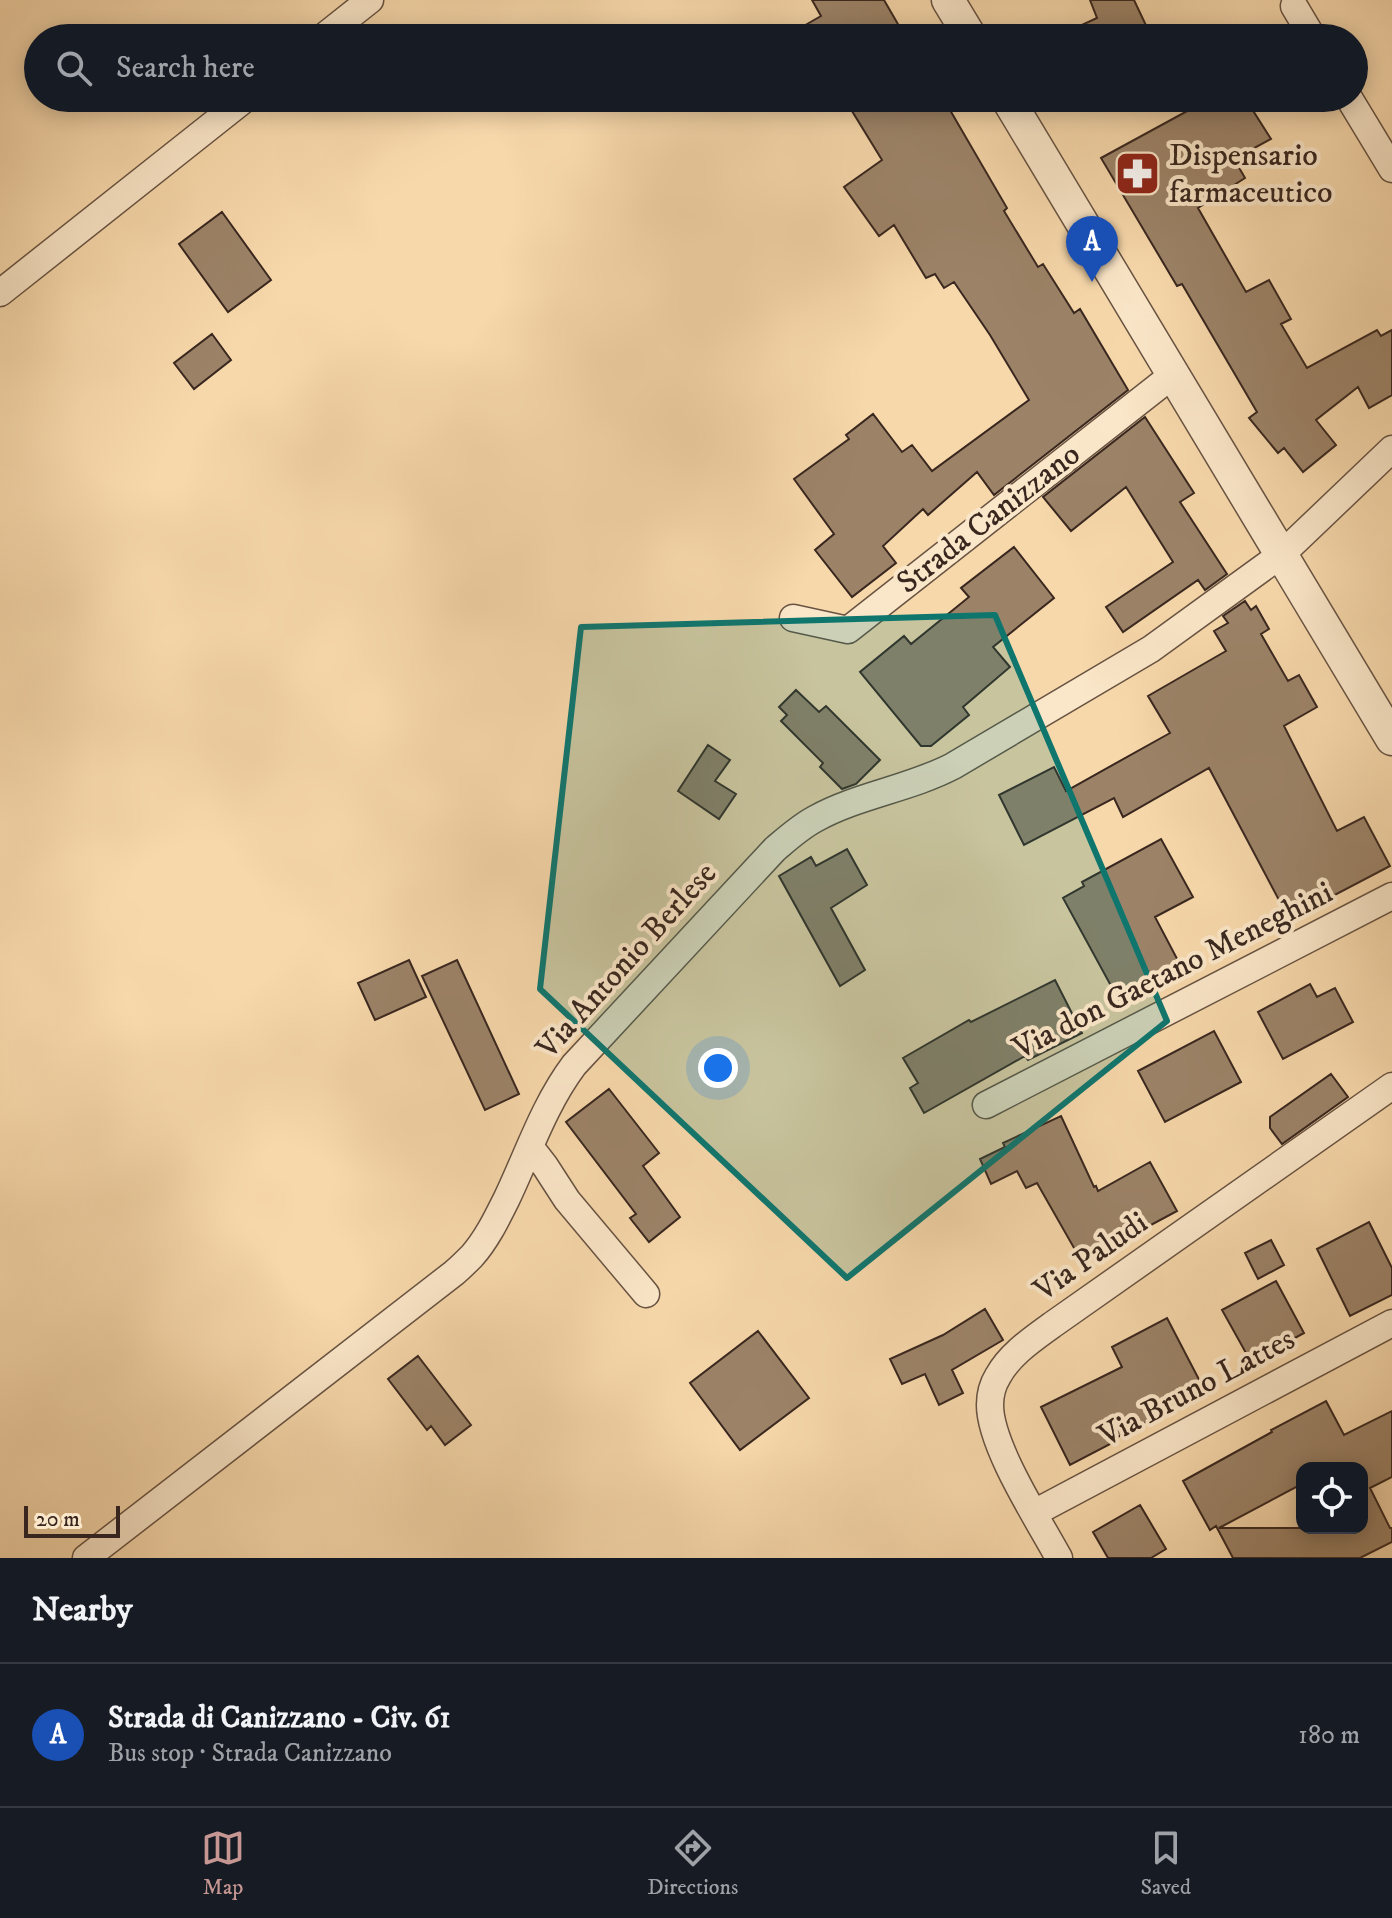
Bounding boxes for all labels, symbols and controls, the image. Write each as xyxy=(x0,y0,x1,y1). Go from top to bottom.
search box xyxy=(24,24,1368,112)
icon: search xyxy=(52,46,96,90)
text: Search here xyxy=(116,50,255,87)
place label: Dispensario farmaceutico xyxy=(1169,136,1333,213)
pharmacy icon: Dispensario farmaceutico xyxy=(1114,150,1162,198)
pin: A xyxy=(1066,216,1118,282)
street label: Strada Canizzano xyxy=(889,435,1089,603)
street label: Via Antonio Berlese xyxy=(528,854,726,1068)
street label: Via don Gaetano Meneghini xyxy=(1006,873,1340,1069)
your location xyxy=(698,1048,738,1088)
street label: Via Paludi xyxy=(1025,1203,1156,1311)
street label: Via Bruno Lattes xyxy=(1091,1320,1302,1457)
map controls xyxy=(1296,1462,1368,1534)
button: locate xyxy=(1296,1462,1368,1534)
scale bar xyxy=(24,1502,120,1538)
text: 20 m xyxy=(36,1506,80,1533)
text: Nearby xyxy=(32,1589,133,1631)
text: Strada di Canizzano - Civ. 61 xyxy=(108,1700,451,1737)
text: A xyxy=(50,1719,66,1752)
text: 180 m xyxy=(1298,1719,1360,1752)
text: Bus stop · Strada Canizzano xyxy=(108,1737,392,1770)
tab: Map xyxy=(201,1826,245,1901)
tab: Directions xyxy=(647,1826,738,1901)
tab: Saved xyxy=(1140,1826,1191,1901)

